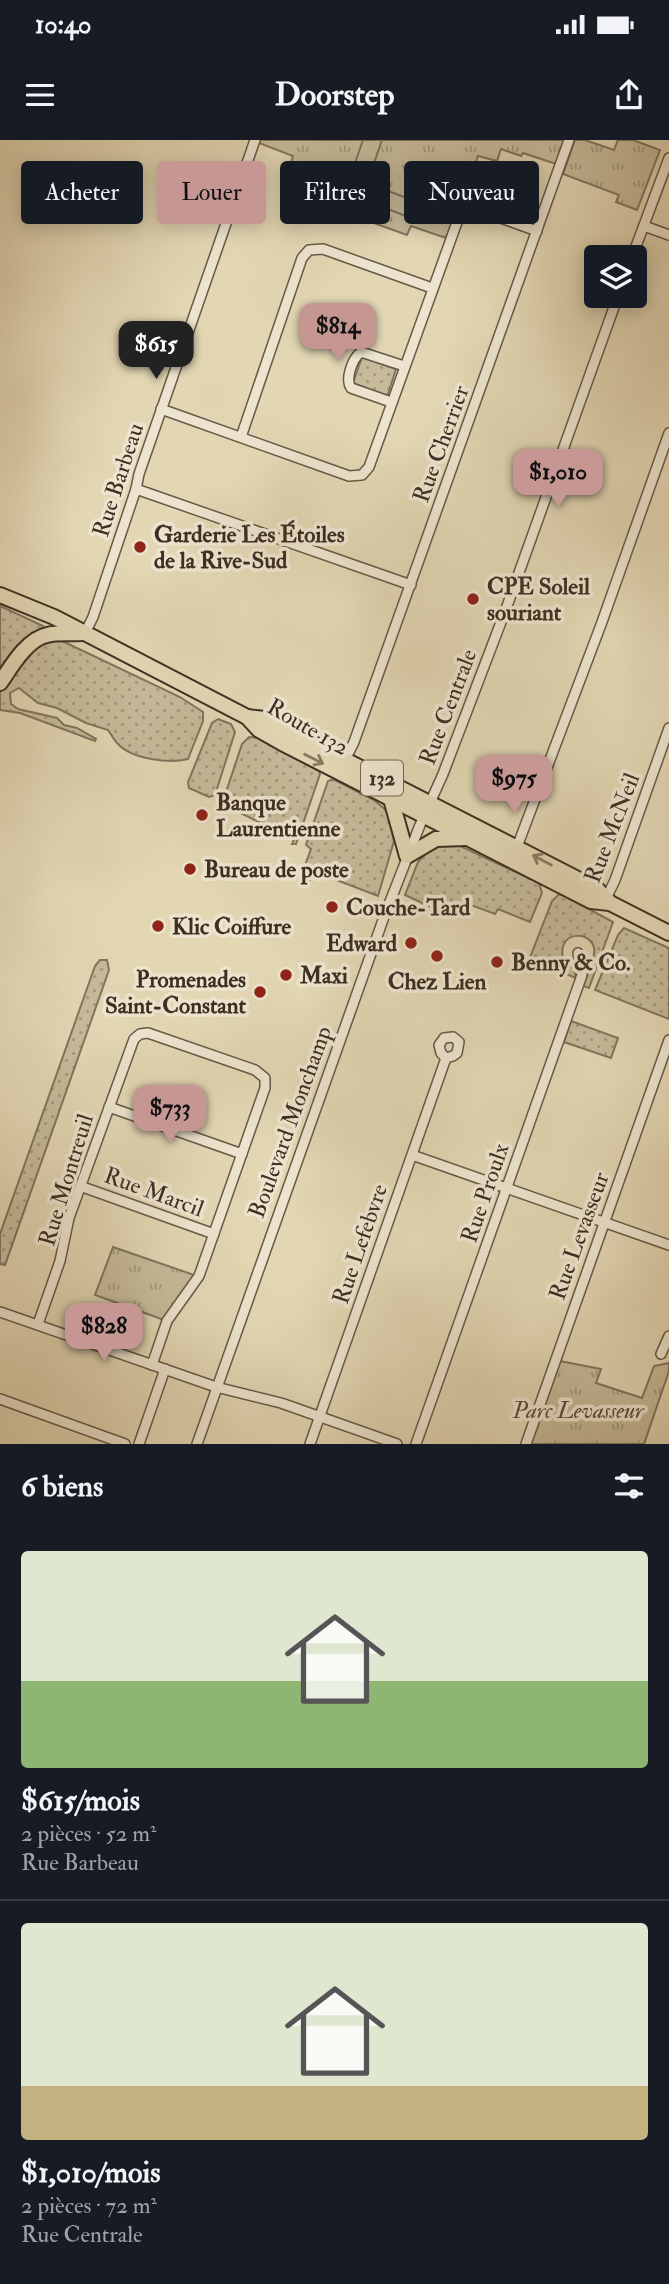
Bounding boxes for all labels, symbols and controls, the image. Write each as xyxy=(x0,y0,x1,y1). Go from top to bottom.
text: 10:40 xyxy=(35,9,91,41)
text: Doorstep xyxy=(275,75,394,115)
icon: menu xyxy=(21,76,59,114)
icon: share xyxy=(610,76,648,114)
chip: Acheter xyxy=(21,161,143,224)
chip: Louer xyxy=(157,161,266,224)
chip: Filtres xyxy=(280,161,390,224)
chip: Nouveau xyxy=(404,161,539,224)
map controls xyxy=(584,245,647,308)
button: layers xyxy=(584,245,647,308)
pin: $814 xyxy=(297,304,379,363)
text: $814 xyxy=(316,311,360,340)
pin: $615 xyxy=(115,322,197,381)
text: $615 xyxy=(135,329,177,358)
street label: Rue Cherrier xyxy=(406,381,476,506)
street label: Rue Barbeau xyxy=(86,419,150,541)
pin: $1,010 xyxy=(501,450,615,509)
text: $1,010 xyxy=(529,457,587,486)
place label: Garderie Les Étoiles de la Rive-Sud xyxy=(154,519,345,575)
marker: Garderie Les Étoiles de la Rive-Sud xyxy=(132,539,148,555)
place label: CPE Soleil souriant xyxy=(487,572,591,627)
marker: CPE Soleil souriant xyxy=(465,591,481,607)
street label: Rue Centrale xyxy=(413,645,483,769)
street label: Route 132 xyxy=(262,692,354,762)
one-way arrow xyxy=(303,753,324,767)
pin: $975 xyxy=(473,756,555,815)
road number: 132 xyxy=(361,760,403,796)
text: $975 xyxy=(491,763,537,792)
street label: Rue McNeil xyxy=(578,769,646,887)
place label: Banque Laurentienne xyxy=(216,788,341,843)
marker: Banque Laurentienne xyxy=(194,807,210,823)
one-way arrow xyxy=(532,853,553,866)
place label: Bureau de poste xyxy=(204,855,349,885)
marker: Bureau de poste xyxy=(182,861,198,877)
place label: Couche-Tard xyxy=(346,893,471,922)
marker: Couche-Tard xyxy=(324,899,340,915)
place label: Klic Coiffure xyxy=(172,912,292,941)
marker: Klic Coiffure xyxy=(150,918,166,934)
place label: Edward xyxy=(326,929,398,958)
marker: Edward xyxy=(403,935,419,951)
marker: Chez Lien xyxy=(429,948,445,964)
place label: Benny & Co. xyxy=(511,948,631,978)
marker: Benny & Co. xyxy=(489,954,505,970)
place label: Maxi xyxy=(299,961,348,990)
place label: Promenades Saint-Constant xyxy=(105,965,247,1020)
marker: Maxi xyxy=(278,967,294,983)
place label: Chez Lien xyxy=(388,967,486,996)
marker: Promenades Saint-Constant xyxy=(252,984,268,1000)
street label: Boulevard Monchamp xyxy=(242,1022,339,1222)
pin: $733 xyxy=(129,1086,211,1145)
text: $733 xyxy=(149,1093,191,1122)
street label: Rue Montreuil xyxy=(32,1110,100,1250)
street label: Rue Proulx xyxy=(454,1139,516,1247)
street label: Rue Marcil xyxy=(100,1161,208,1223)
street label: Rue Levasseur xyxy=(542,1168,616,1304)
street label: Rue Lefebvre xyxy=(326,1180,394,1308)
pin: $828 xyxy=(63,1304,145,1363)
text: $828 xyxy=(81,1311,127,1340)
park label: Parc Levasseur xyxy=(512,1396,645,1425)
icon: filters xyxy=(610,1467,648,1505)
text: 6 biens xyxy=(21,1468,103,1505)
icon: home xyxy=(272,1596,398,1722)
text: $615/mois xyxy=(21,1782,140,1819)
text: 2 pièces · 52 m² xyxy=(21,1819,156,1848)
text: Rue Barbeau xyxy=(21,1848,139,1877)
icon: home xyxy=(272,1968,398,2094)
text: $1,010/mois xyxy=(21,2154,161,2191)
text: 2 pièces · 72 m² xyxy=(21,2191,157,2220)
text: Rue Centrale xyxy=(21,2220,143,2249)

